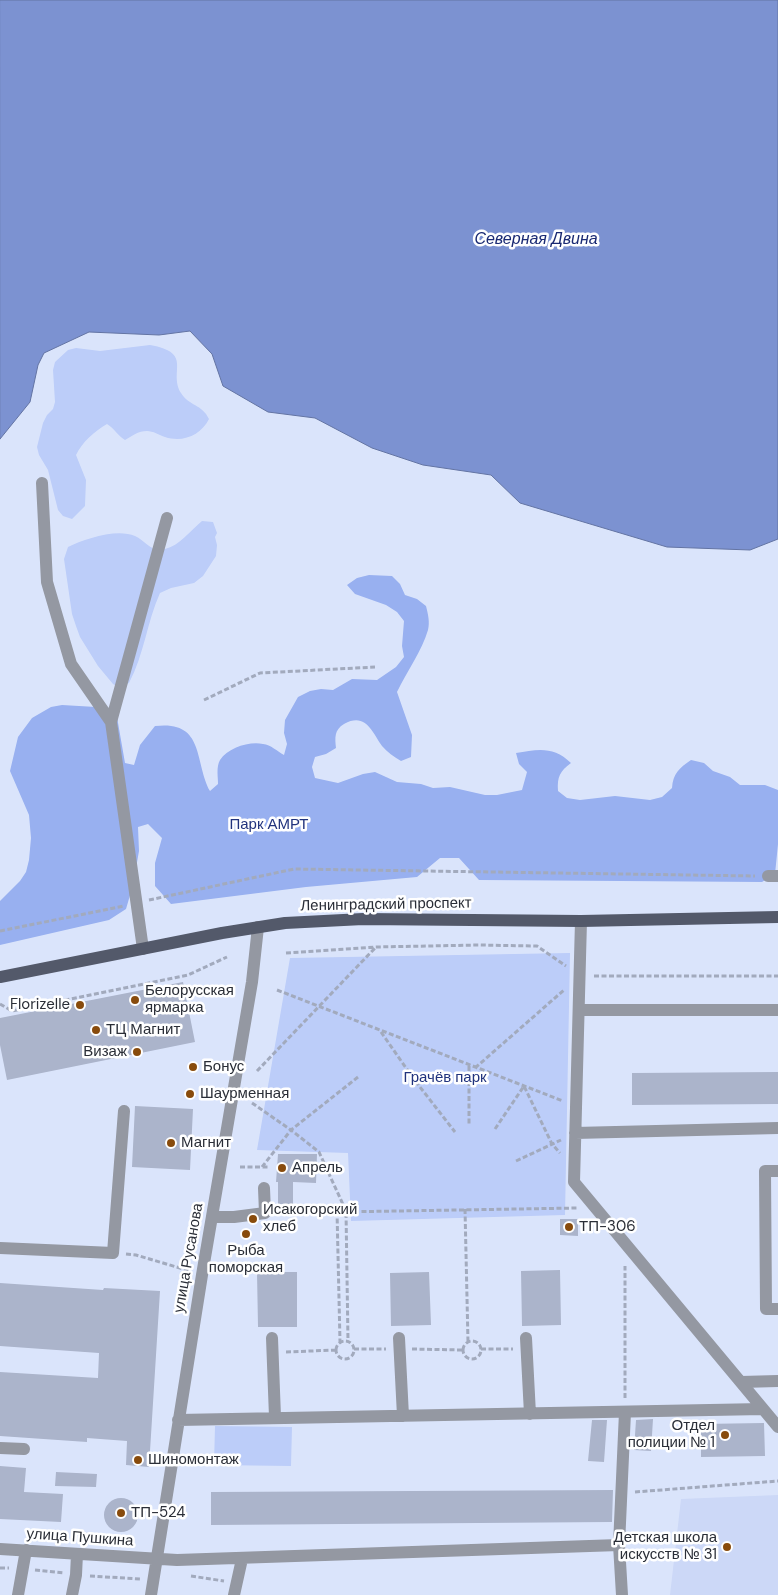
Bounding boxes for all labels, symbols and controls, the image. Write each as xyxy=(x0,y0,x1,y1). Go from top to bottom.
water label: Северная Двина xyxy=(474,230,598,250)
park label: Парк АМРТ xyxy=(229,816,309,834)
street label: Ленинградский проспект xyxy=(300,895,472,915)
place label: Белорусская ярмарка xyxy=(145,982,234,1017)
marker: Белорусская ярмарка xyxy=(129,994,141,1006)
place label: Florizelle xyxy=(10,996,70,1014)
marker: Florizelle xyxy=(74,999,86,1011)
place label: ТЦ Магнит xyxy=(106,1021,180,1039)
marker: ТЦ Магнит xyxy=(90,1024,102,1036)
place label: Визаж xyxy=(83,1043,127,1061)
marker: Визаж xyxy=(131,1046,143,1058)
place label: Бонус xyxy=(203,1058,244,1076)
marker: Бонус xyxy=(187,1061,199,1073)
park label: Грачёв парк xyxy=(403,1069,487,1087)
place label: Шаурменная xyxy=(200,1085,289,1103)
marker: Шаурменная xyxy=(184,1088,196,1100)
place label: Магнит xyxy=(181,1134,231,1152)
marker: Магнит xyxy=(165,1137,177,1149)
place label: Апрель xyxy=(292,1159,343,1177)
marker: Апрель xyxy=(276,1162,288,1174)
place label: Исакогорский хлеб xyxy=(263,1201,357,1236)
street label: улица Русанова xyxy=(170,1202,208,1314)
marker: Исакогорский хлеб xyxy=(247,1213,259,1225)
place label: ТП-306 xyxy=(579,1218,636,1236)
marker: ТП-306 xyxy=(563,1221,575,1233)
marker: Рыба поморская xyxy=(240,1228,252,1240)
place label: Рыба поморская xyxy=(209,1242,283,1277)
place label: Отдел полиции № 1 xyxy=(628,1417,715,1452)
marker: Отдел полиции № 1 xyxy=(719,1429,731,1441)
place label: Шиномонтаж xyxy=(148,1451,239,1469)
marker: Шиномонтаж xyxy=(132,1454,144,1466)
place label: ТП-524 xyxy=(131,1504,185,1522)
marker: ТП-524 xyxy=(115,1507,127,1519)
street label: улица Пушкина xyxy=(26,1525,134,1551)
place label: Детская школа искусств № 31 xyxy=(614,1529,717,1564)
marker: Детская школа искусств № 31 xyxy=(721,1541,733,1553)

